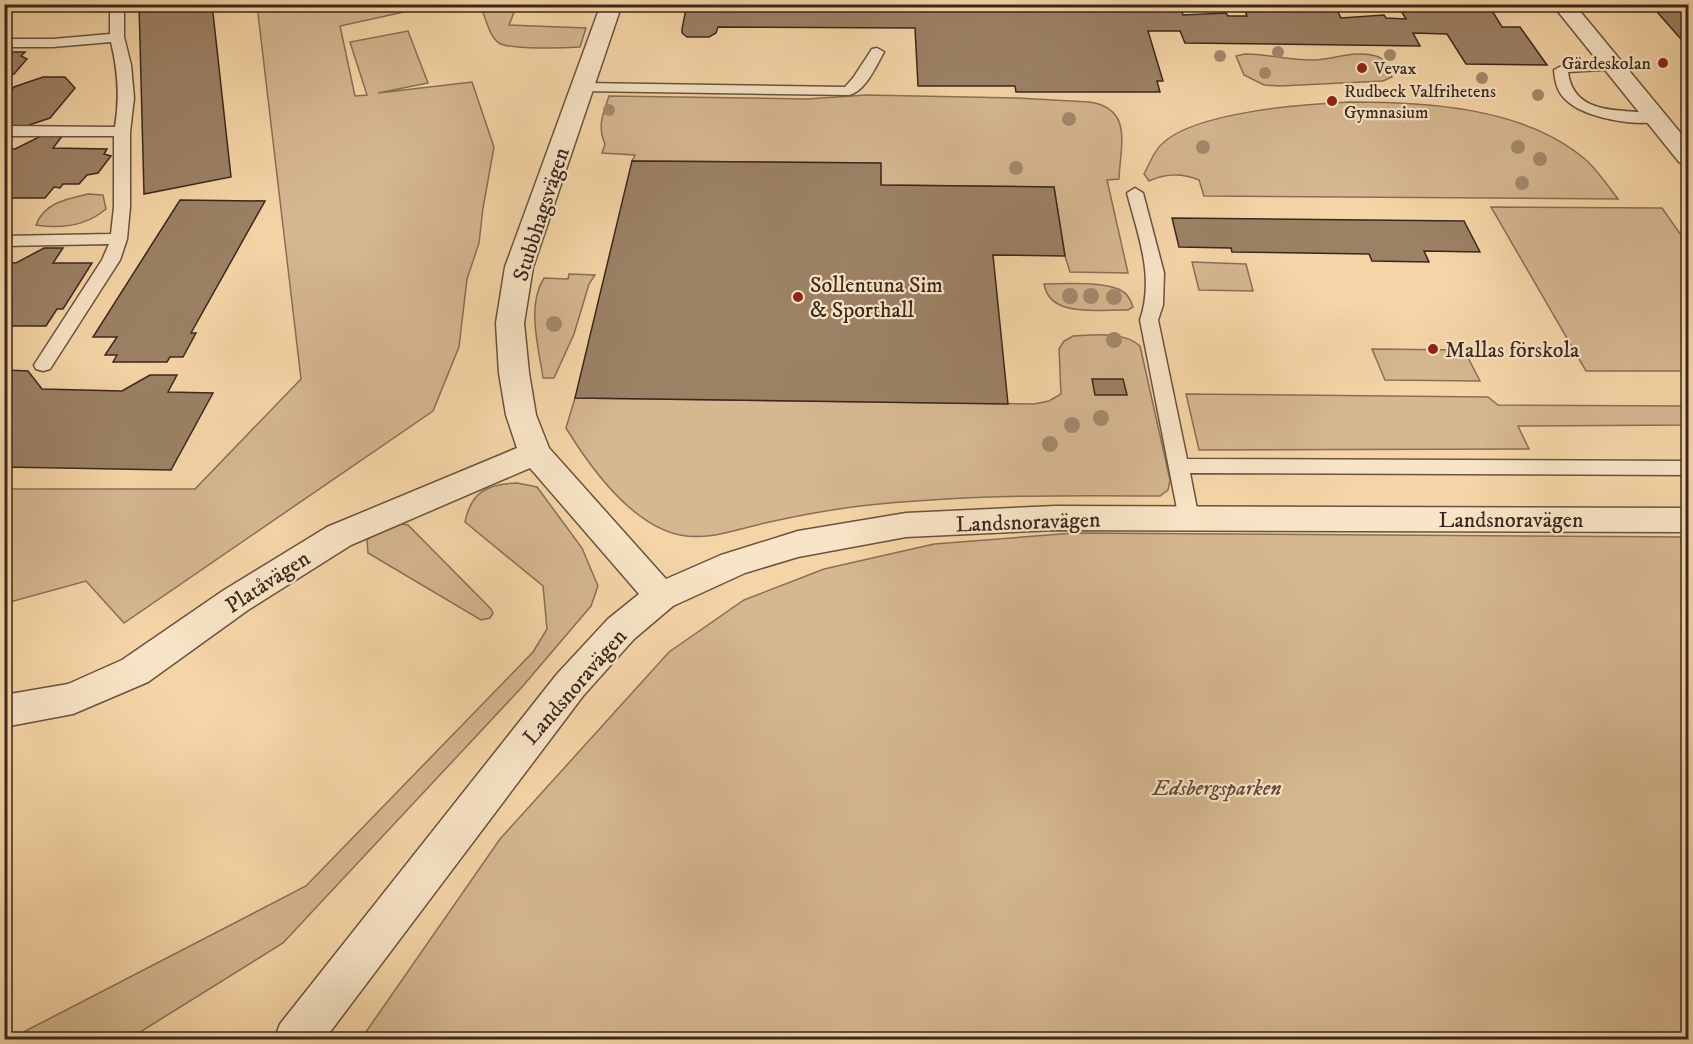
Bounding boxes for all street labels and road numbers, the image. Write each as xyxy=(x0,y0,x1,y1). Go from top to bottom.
street label: Stubbhagsvägen xyxy=(507,144,576,285)
street label: Landsnoravägen xyxy=(955,506,1101,539)
street label: Landsnoravägen xyxy=(1439,507,1584,534)
street label: Platåvägen xyxy=(221,545,316,620)
street label: Landsnoravägen xyxy=(517,623,633,750)

